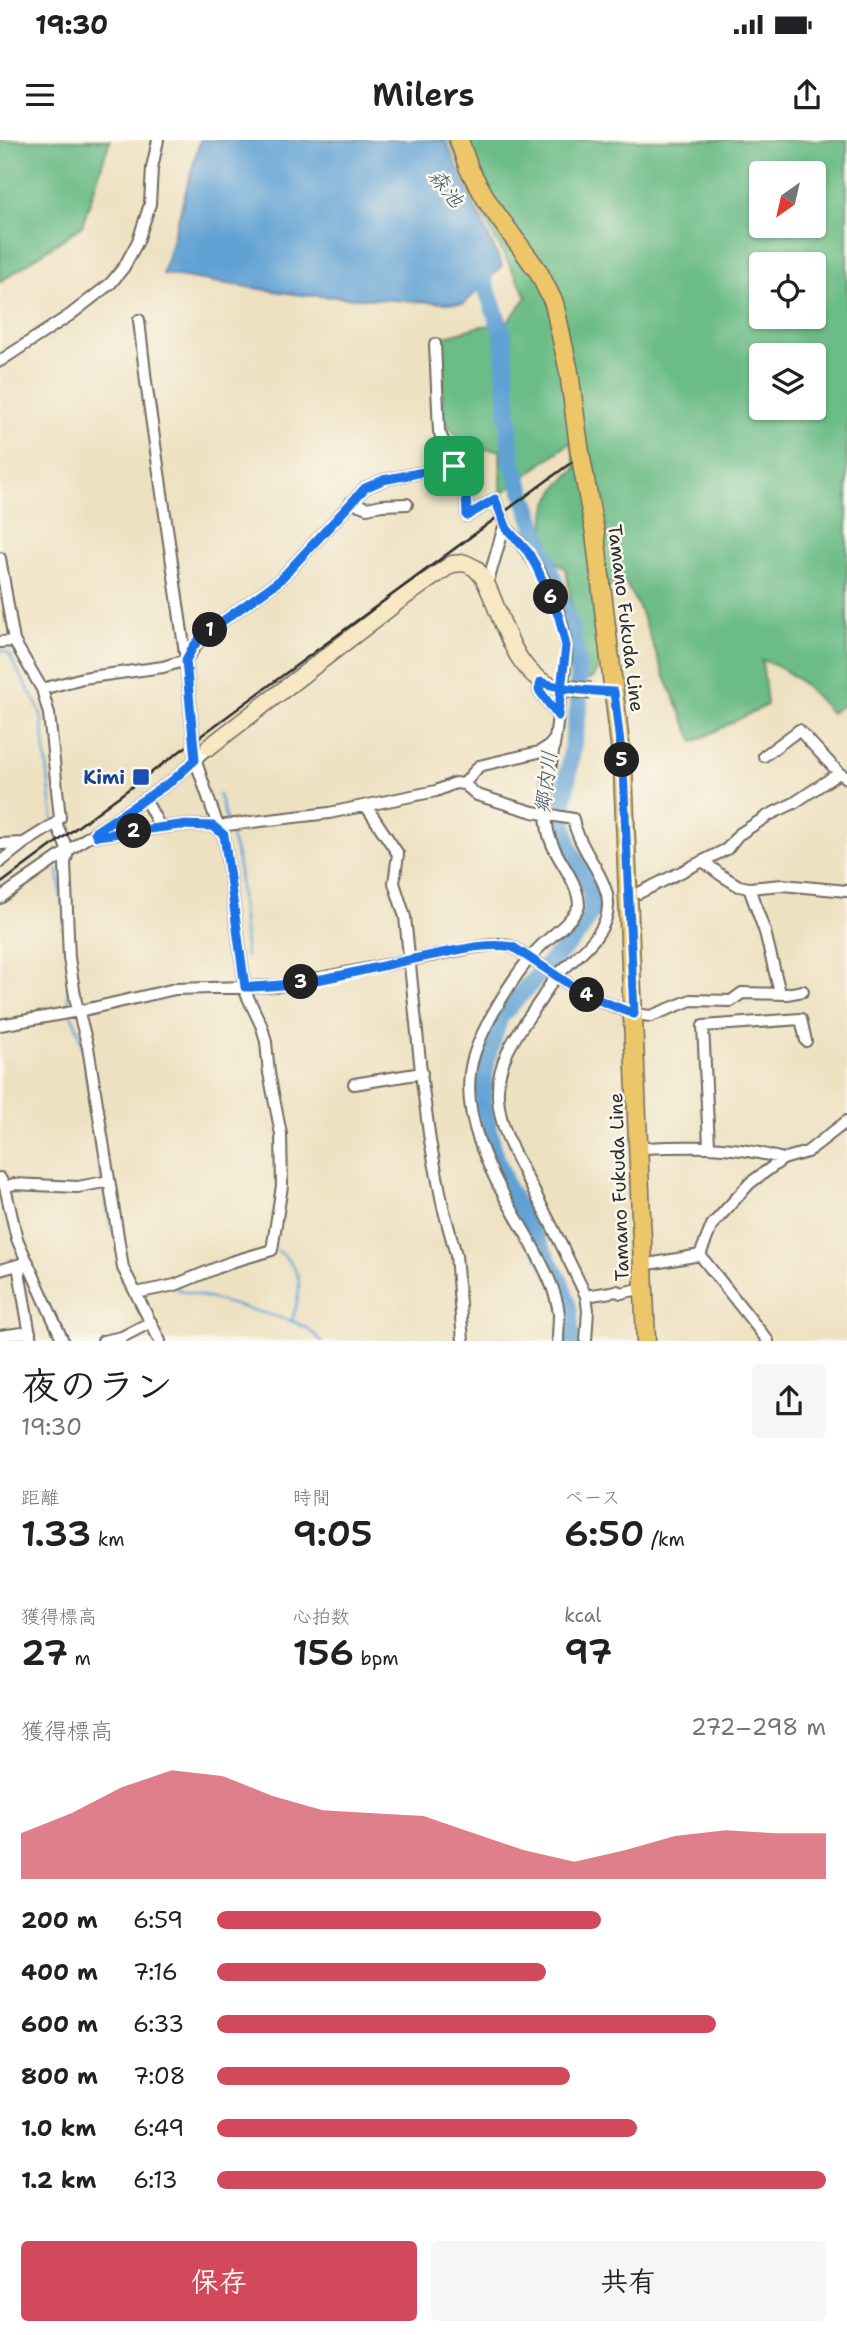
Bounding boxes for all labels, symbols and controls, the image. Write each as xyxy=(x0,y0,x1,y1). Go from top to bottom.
text: 19:30 xyxy=(35,7,108,42)
text: Milers xyxy=(372,73,475,116)
icon: menu xyxy=(21,76,59,114)
icon: share xyxy=(788,76,826,114)
north arrow xyxy=(749,161,826,238)
map controls xyxy=(749,161,826,420)
water label: 森池 xyxy=(422,163,471,214)
button: locate xyxy=(749,252,826,329)
button: layers xyxy=(749,343,826,420)
pin xyxy=(424,436,484,496)
icon: arrive xyxy=(435,447,473,485)
street label: Tamano Fukuda Line xyxy=(602,523,650,713)
pin: 6 xyxy=(534,580,568,615)
text: 6 xyxy=(544,584,557,609)
pin: 1 xyxy=(192,612,228,648)
text: 1 xyxy=(205,617,214,642)
pin: 5 xyxy=(604,742,640,778)
text: 5 xyxy=(616,747,627,772)
water label: 郷内川 xyxy=(528,749,564,815)
place label: Kimi xyxy=(83,765,125,790)
marker: Kimi xyxy=(131,767,151,787)
pin: 2 xyxy=(116,814,152,848)
text: 2 xyxy=(127,818,140,843)
pin: 3 xyxy=(284,964,318,1000)
text: 3 xyxy=(294,969,307,994)
pin: 4 xyxy=(570,978,604,1012)
text: 4 xyxy=(580,982,593,1007)
street label: Tamano Fukuda Line xyxy=(603,1092,635,1282)
text: 夜のラン xyxy=(21,1360,173,1411)
button: share xyxy=(752,1364,826,1438)
text: 19:30 xyxy=(21,1412,82,1442)
text: 距離 xyxy=(21,1485,59,1510)
text: 時間 xyxy=(293,1485,331,1510)
text: ペース xyxy=(564,1485,620,1510)
text: 1.33 xyxy=(21,1510,91,1557)
text: 9:05 xyxy=(293,1510,373,1557)
text: 6:50 xyxy=(564,1510,644,1557)
text: km xyxy=(91,1527,125,1552)
text: /km xyxy=(644,1527,685,1552)
text: kcal xyxy=(564,1603,601,1628)
text: 獲得標高 xyxy=(21,1604,97,1629)
text: 心拍数 xyxy=(293,1604,350,1629)
text: 97 xyxy=(564,1628,612,1675)
text: 27 xyxy=(21,1629,68,1676)
text: 156 xyxy=(293,1629,354,1676)
text: m xyxy=(68,1646,91,1671)
text: bpm xyxy=(354,1646,399,1671)
text: 272–298 m xyxy=(691,1712,826,1742)
text: 獲得標高 xyxy=(21,1716,113,1746)
text: 200 m xyxy=(21,1905,98,1935)
text: 6:59 xyxy=(133,1905,183,1935)
text: 400 m xyxy=(21,1957,98,1987)
text: 7:16 xyxy=(133,1957,178,1987)
text: 600 m xyxy=(21,2009,98,2039)
text: 6:33 xyxy=(133,2009,184,2039)
text: 800 m xyxy=(21,2061,98,2091)
text: 7:08 xyxy=(133,2061,186,2091)
text: 1.0 km xyxy=(21,2113,96,2143)
text: 6:49 xyxy=(133,2113,184,2143)
text: 1.2 km xyxy=(21,2165,97,2195)
text: 6:13 xyxy=(133,2165,178,2195)
button: 保存 xyxy=(21,2241,417,2321)
button: 共有 xyxy=(431,2241,826,2321)

